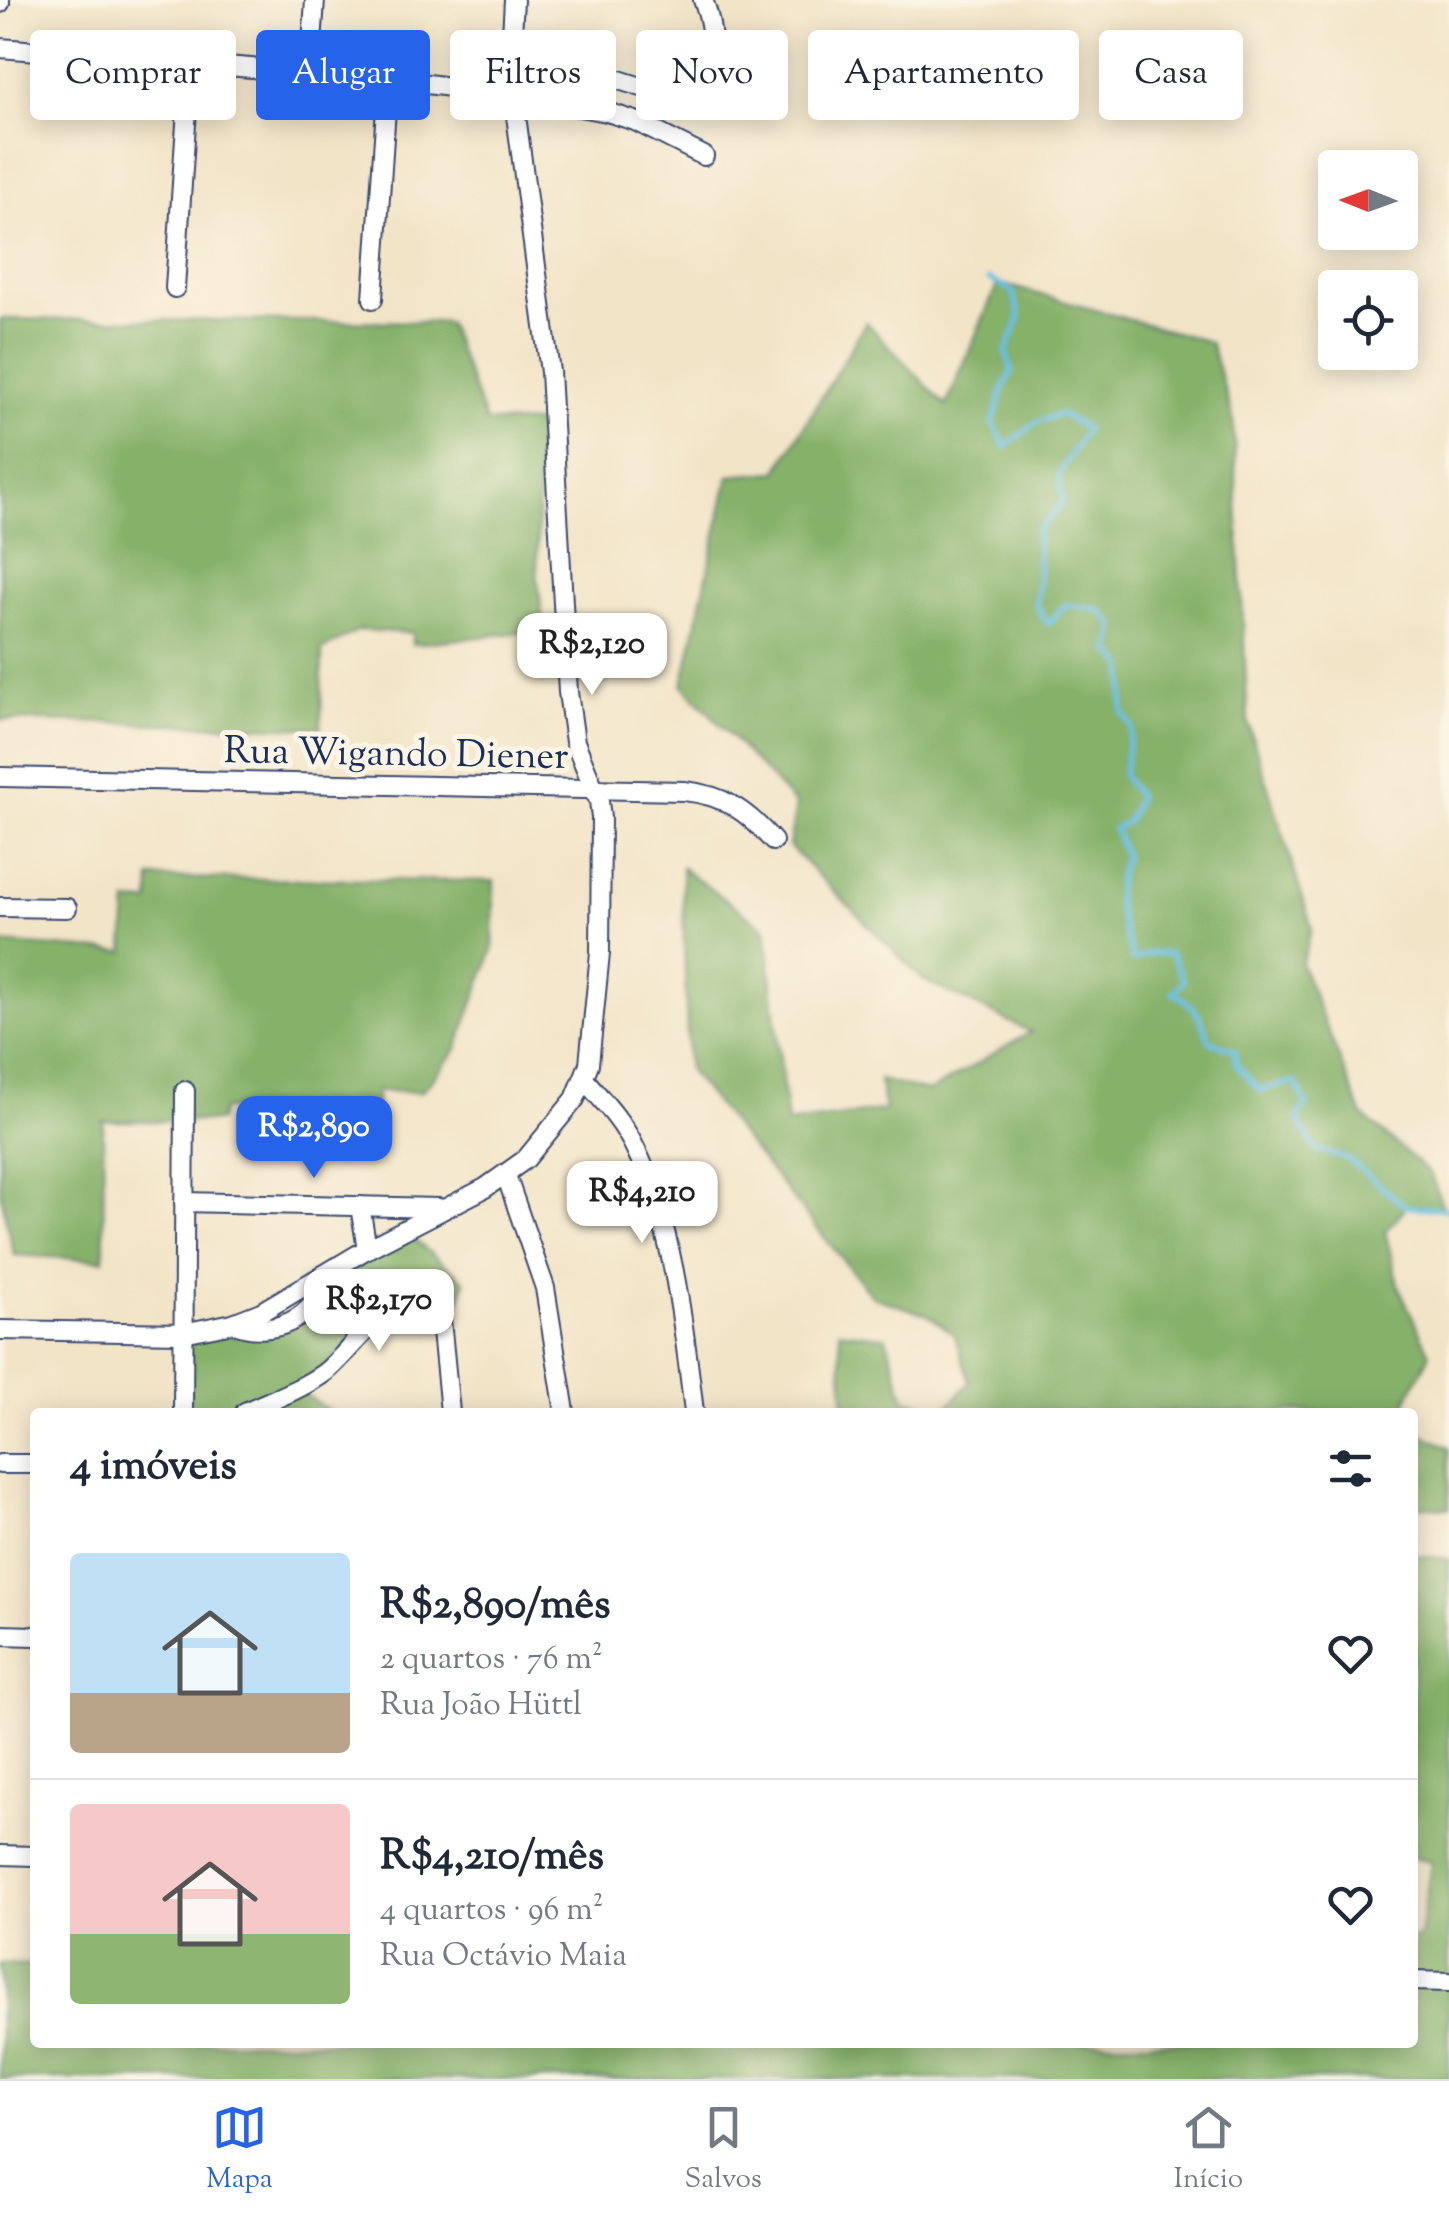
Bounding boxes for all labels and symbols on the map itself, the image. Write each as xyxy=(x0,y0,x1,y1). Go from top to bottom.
north arrow xyxy=(1318,150,1418,250)
pin: R$2,120 xyxy=(500,613,684,698)
street label: Rua Wigando Diener xyxy=(223,726,569,786)
pin: R$2,890 xyxy=(222,1096,406,1181)
pin: R$4,210 xyxy=(550,1161,734,1246)
pin: R$2,170 xyxy=(287,1269,471,1354)

